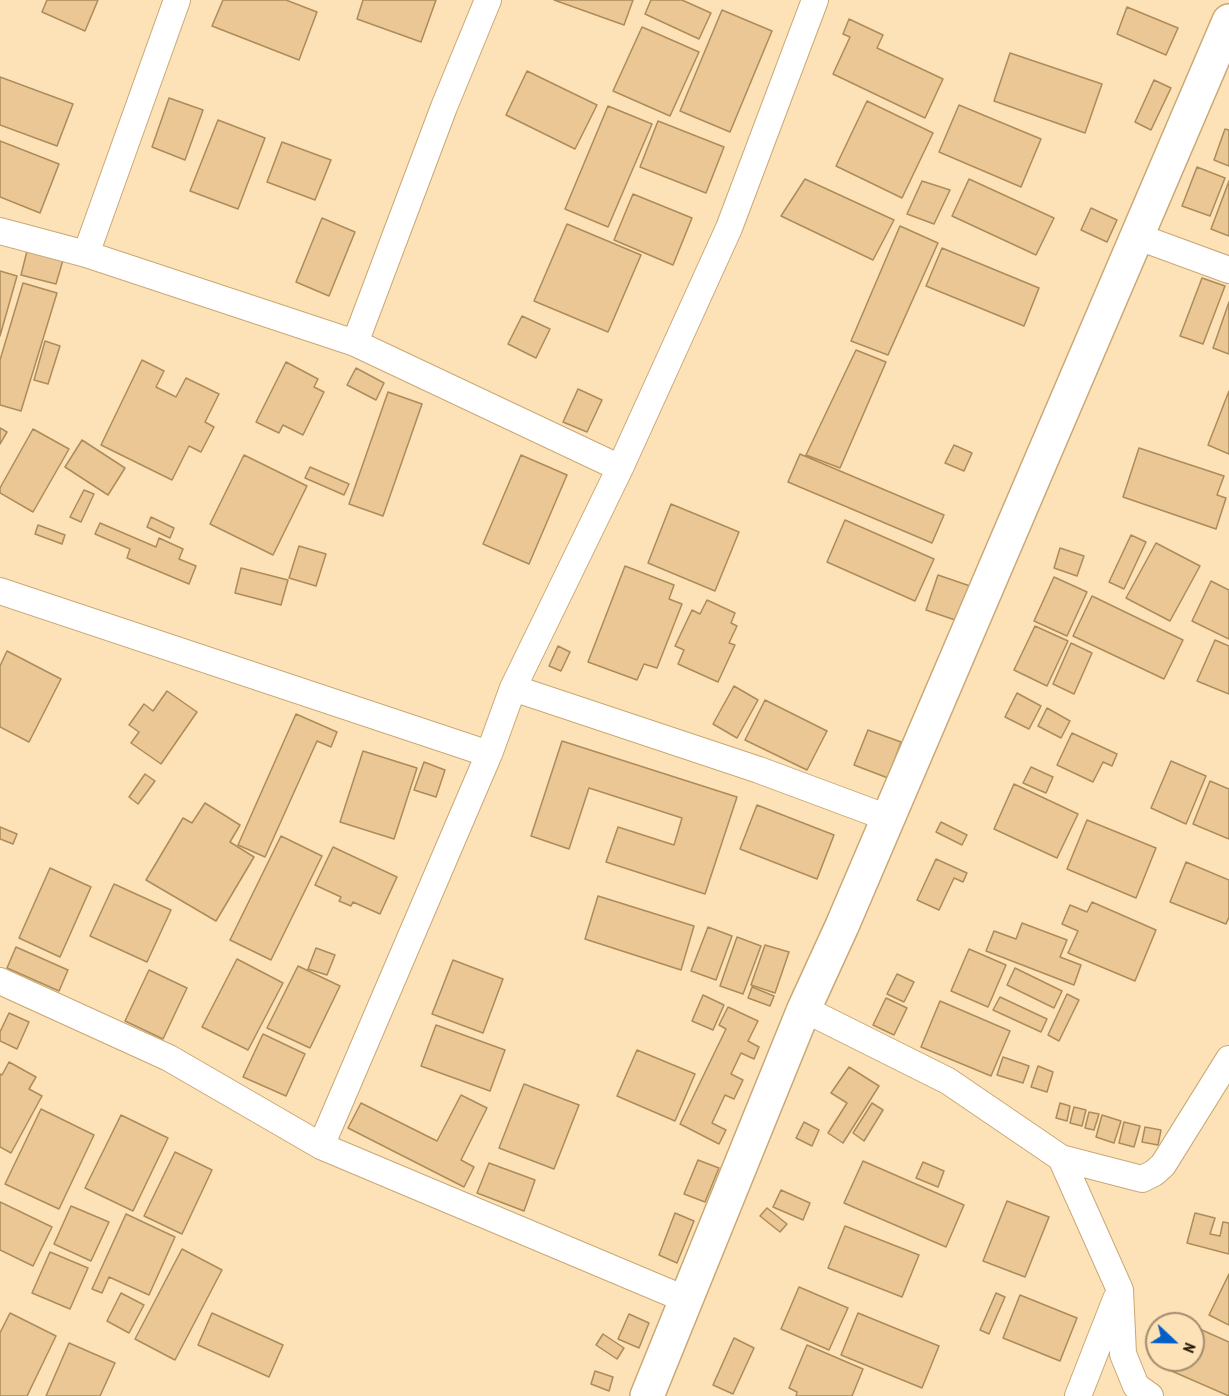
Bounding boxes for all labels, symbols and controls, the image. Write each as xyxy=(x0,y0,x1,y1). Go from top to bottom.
north arrow xyxy=(1145,1312,1205,1372)
text: N xyxy=(1179,1340,1201,1356)

